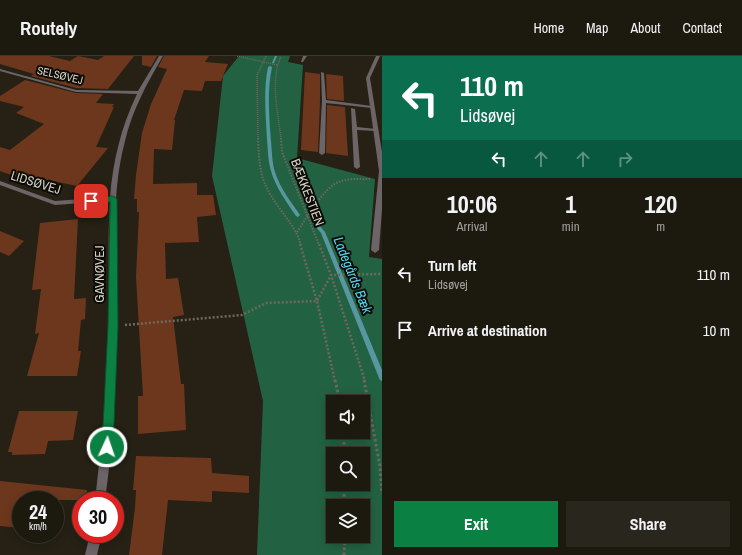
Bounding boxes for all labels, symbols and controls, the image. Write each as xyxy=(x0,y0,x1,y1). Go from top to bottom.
text: Routely xyxy=(20,15,77,41)
text: Home xyxy=(533,19,564,37)
text: Map xyxy=(586,19,608,37)
text: About xyxy=(630,19,660,37)
text: Contact xyxy=(682,19,722,37)
street label: SELSØVEJ xyxy=(36,63,84,87)
text: 110 m xyxy=(460,67,524,105)
icon: left xyxy=(394,72,446,124)
text: Lidsøvej xyxy=(460,103,515,128)
icon: left xyxy=(488,148,510,170)
icon: ahead xyxy=(530,148,552,170)
icon: ahead xyxy=(572,148,594,170)
icon: right xyxy=(614,148,636,170)
street label: BÆKKESTIEN xyxy=(287,156,328,228)
street label: LIDSØVEJ xyxy=(9,167,63,198)
pin xyxy=(74,184,108,218)
text: 10:06 xyxy=(447,188,497,220)
text: 1 xyxy=(565,188,576,220)
text: 120 xyxy=(644,188,677,220)
icon: arrive xyxy=(80,190,102,212)
text: Arrival xyxy=(457,218,487,235)
text: min xyxy=(562,218,580,235)
text: m xyxy=(656,218,665,235)
water label: Ladegårds Bæk xyxy=(329,234,377,317)
street label: GAVNØVEJ xyxy=(91,245,108,303)
text: Turn left xyxy=(428,255,476,276)
icon: left xyxy=(394,263,416,285)
text: 110 m xyxy=(697,264,730,285)
text: Lidsøvej xyxy=(428,276,468,293)
icon: arrive xyxy=(394,319,416,341)
text: Arrive at destination xyxy=(428,320,547,341)
text: 10 m xyxy=(703,320,730,341)
map controls xyxy=(326,395,370,543)
button: sound xyxy=(326,395,370,439)
position arrow xyxy=(86,426,128,468)
button: search xyxy=(326,447,370,491)
speed limit sign: 30 xyxy=(72,491,124,543)
text: 24 xyxy=(29,498,47,525)
button: layers xyxy=(326,499,370,543)
button: Exit xyxy=(394,501,558,547)
button: Share xyxy=(566,501,730,547)
text: km/h xyxy=(29,520,47,533)

